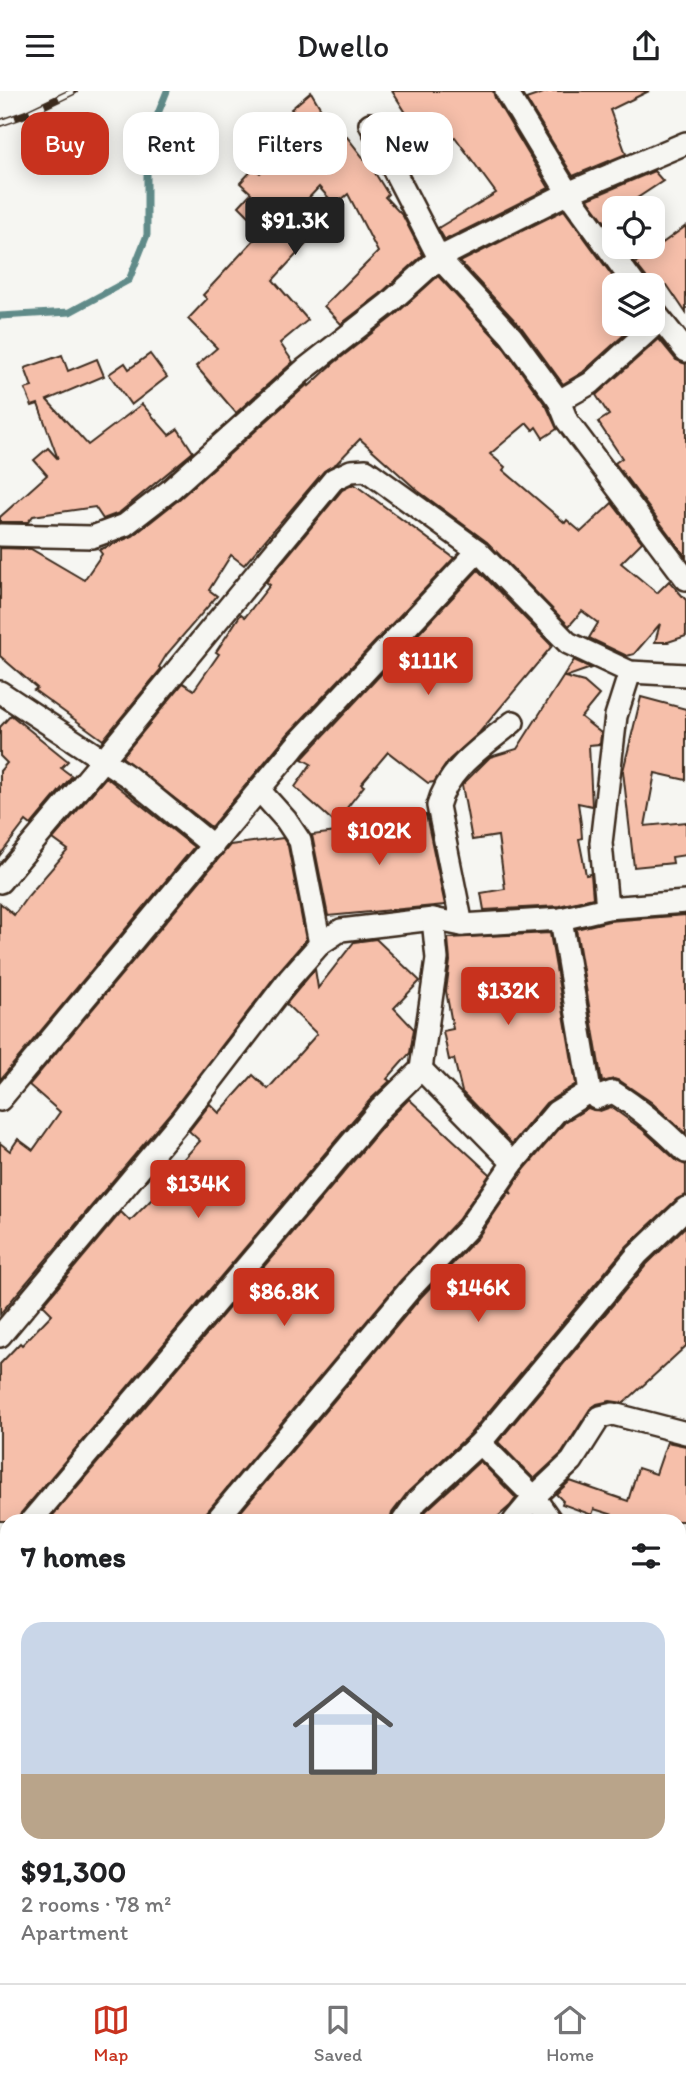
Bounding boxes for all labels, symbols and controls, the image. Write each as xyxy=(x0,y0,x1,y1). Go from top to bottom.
icon: menu xyxy=(21,27,59,65)
text: Dwello xyxy=(297,27,389,65)
icon: share xyxy=(627,27,665,65)
chip: Buy xyxy=(21,112,109,175)
chip: Rent xyxy=(123,112,219,175)
chip: Filters xyxy=(233,112,347,175)
chip: New xyxy=(361,112,453,175)
map controls xyxy=(602,196,665,336)
button: locate xyxy=(602,196,665,259)
pin: $91.3K xyxy=(238,197,352,257)
text: $91.3K xyxy=(261,206,329,234)
button: layers xyxy=(602,273,665,336)
pin: $111K xyxy=(379,637,477,697)
text: $111K xyxy=(399,646,457,674)
pin: $102K xyxy=(330,807,428,867)
text: $102K xyxy=(347,816,411,844)
pin: $132K xyxy=(459,967,557,1027)
text: $132K xyxy=(477,976,539,1004)
pin: $134K xyxy=(149,1161,247,1220)
text: $134K xyxy=(166,1169,230,1197)
pin: $146K xyxy=(429,1265,527,1324)
pin: $86.8K xyxy=(227,1269,341,1328)
text: $146K xyxy=(446,1273,510,1301)
text: $86.8K xyxy=(249,1277,319,1305)
icon: filters xyxy=(627,1537,665,1575)
text: 7 homes xyxy=(21,1538,126,1575)
icon: home xyxy=(280,1667,406,1793)
text: $91,300 xyxy=(21,1853,126,1890)
text: 2 rooms · 78 m² xyxy=(21,1890,171,1918)
text: Apartment xyxy=(21,1918,128,1946)
tab: Map xyxy=(92,2001,130,2066)
tab: Saved xyxy=(314,2001,362,2066)
tab: Home xyxy=(546,2001,594,2066)

